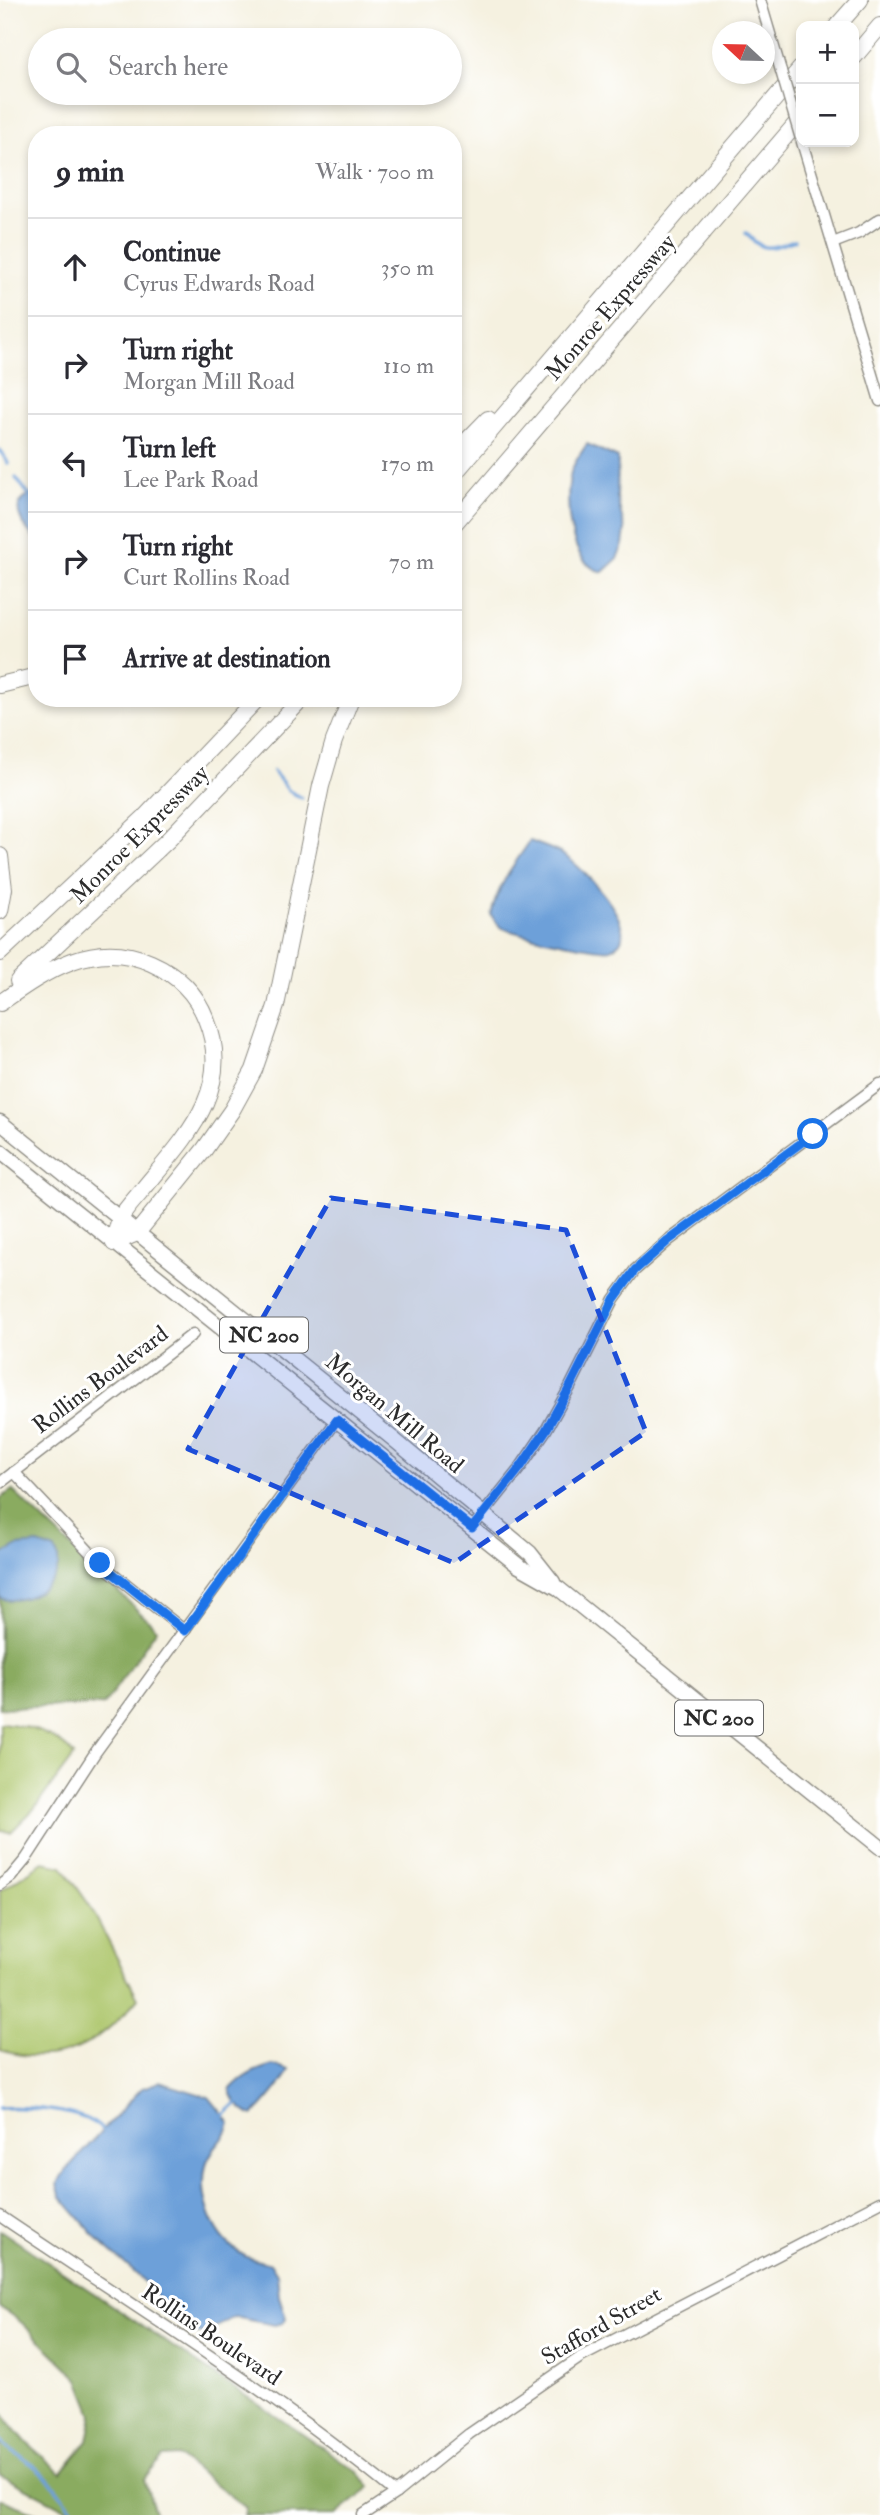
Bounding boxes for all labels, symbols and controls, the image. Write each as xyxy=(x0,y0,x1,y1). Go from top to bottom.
north arrow xyxy=(712,21,775,84)
map controls xyxy=(796,21,859,147)
button: + xyxy=(796,21,859,84)
search box xyxy=(28,28,462,105)
icon: search xyxy=(52,48,90,86)
text: Search here xyxy=(108,51,228,83)
button: − xyxy=(796,84,859,147)
text: 9 min xyxy=(56,153,124,190)
text: Walk · 700 m xyxy=(315,157,434,186)
street label: Monroe Expressway xyxy=(539,228,683,387)
text: Continue xyxy=(123,237,221,269)
icon: ahead xyxy=(56,248,94,286)
text: 350 m xyxy=(381,253,434,282)
text: Cyrus Edwards Road xyxy=(123,269,315,298)
text: Turn right xyxy=(123,335,233,367)
icon: right xyxy=(56,346,94,384)
text: 110 m xyxy=(383,351,434,380)
text: Morgan Mill Road xyxy=(123,367,295,396)
text: Turn left xyxy=(123,433,216,465)
icon: left xyxy=(56,444,94,482)
text: 170 m xyxy=(381,449,434,478)
text: Lee Park Road xyxy=(123,465,259,494)
text: Turn right xyxy=(123,531,233,563)
icon: right xyxy=(56,542,94,580)
text: 70 m xyxy=(389,547,434,576)
text: Curt Rollins Road xyxy=(123,563,290,592)
icon: arrive xyxy=(56,640,94,678)
text: Arrive at destination xyxy=(123,643,331,675)
street label: Monroe Expressway xyxy=(64,758,216,911)
route start xyxy=(797,1118,828,1149)
road number: NC 200 xyxy=(220,1318,308,1352)
street label: Rollins Boulevard xyxy=(27,1319,174,1440)
street label: Morgan Mill Road xyxy=(320,1347,470,1480)
route end xyxy=(84,1547,115,1578)
road number: NC 200 xyxy=(675,1700,763,1736)
street label: Rollins Boulevard xyxy=(136,2277,287,2392)
street label: Stafford Street xyxy=(536,2279,666,2371)

